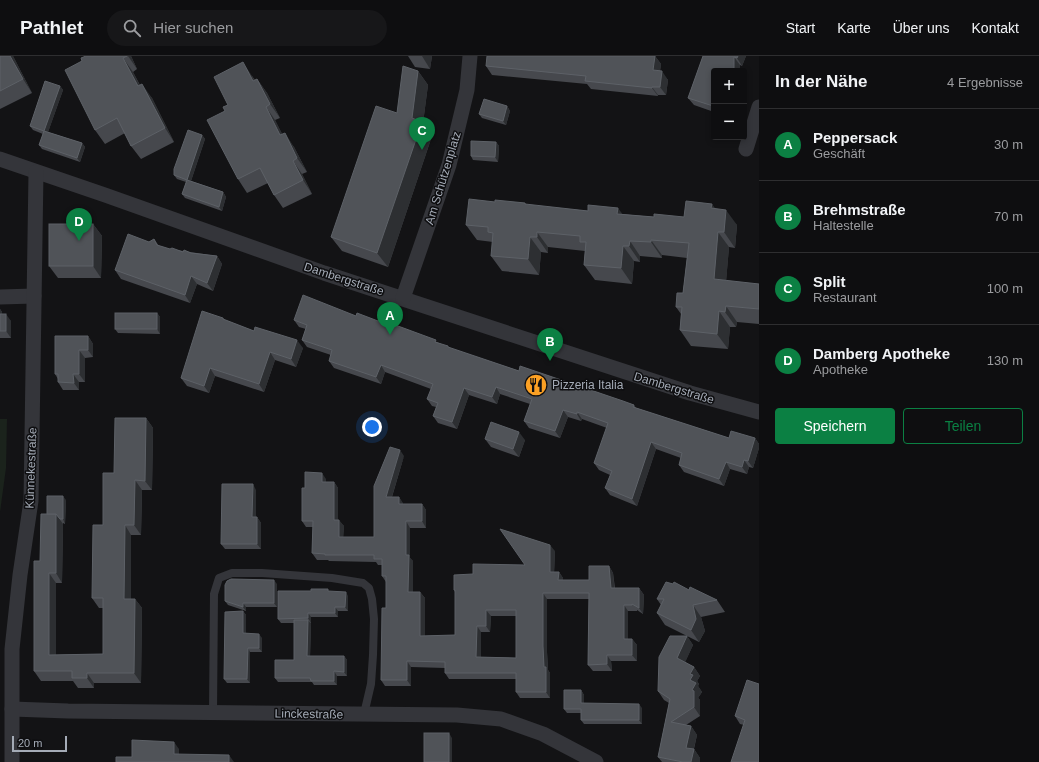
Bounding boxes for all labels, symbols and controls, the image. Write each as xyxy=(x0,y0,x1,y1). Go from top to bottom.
search box xyxy=(107,10,387,46)
text: Pathlet xyxy=(20,17,83,38)
icon: search xyxy=(121,17,143,39)
text: Hier suchen xyxy=(153,19,233,36)
text: Start xyxy=(786,20,815,36)
text: Karte xyxy=(837,20,871,36)
text: Über uns xyxy=(893,20,950,36)
text: Kontakt xyxy=(972,20,1019,36)
map controls xyxy=(711,68,747,140)
button: + xyxy=(711,68,747,104)
text: In der Nähe xyxy=(775,72,868,91)
text: 4 Ergebnisse xyxy=(947,75,1023,90)
button: − xyxy=(711,104,747,140)
pin: C xyxy=(409,117,435,150)
text: Peppersack xyxy=(813,129,897,146)
street label: Am Schützenplatz xyxy=(422,130,464,226)
text: A xyxy=(783,137,793,152)
text: 30 m xyxy=(994,137,1023,152)
text: Geschäft xyxy=(813,146,865,161)
text: Brehmstraße xyxy=(813,201,906,218)
pin: D xyxy=(66,208,92,241)
text: B xyxy=(783,209,793,224)
text: 70 m xyxy=(994,209,1023,224)
text: Haltestelle xyxy=(813,218,874,233)
street label: Dambergstraße xyxy=(302,259,386,299)
text: Split xyxy=(813,273,846,290)
text: C xyxy=(783,281,793,296)
text: 100 m xyxy=(987,281,1023,296)
text: Restaurant xyxy=(813,290,877,305)
pin: A xyxy=(377,302,403,335)
pin: B xyxy=(537,328,563,361)
text: Damberg Apotheke xyxy=(813,345,950,362)
text: D xyxy=(783,353,793,368)
text: 130 m xyxy=(987,353,1023,368)
text: Apotheke xyxy=(813,362,868,377)
street label: Dambergstraße xyxy=(632,369,716,407)
restaurant icon: Pizzeria Italia xyxy=(523,372,549,398)
place label: Pizzeria Italia xyxy=(552,378,624,392)
button: Speichern xyxy=(775,408,895,444)
button: Teilen xyxy=(903,408,1023,444)
your location xyxy=(362,417,382,437)
street label: Künnekestraße xyxy=(23,427,39,509)
street label: Linckestraße xyxy=(275,706,344,722)
scale bar xyxy=(12,734,67,753)
text: 20 m xyxy=(18,737,42,749)

